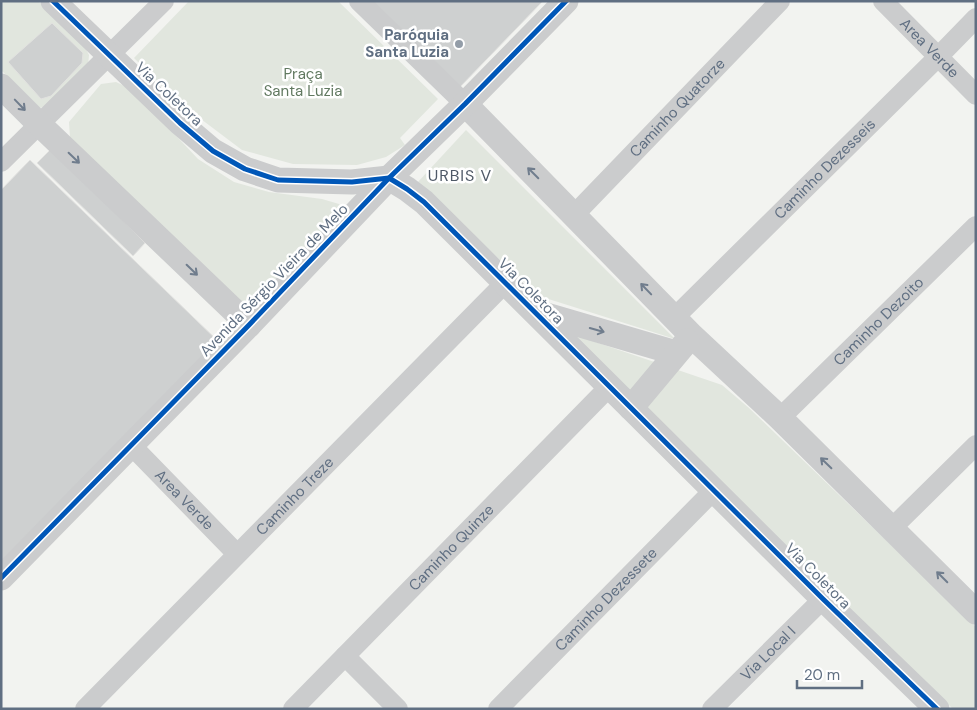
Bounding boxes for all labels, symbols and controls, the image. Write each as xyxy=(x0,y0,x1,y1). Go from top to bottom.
street label: Area Verde xyxy=(895,14,964,82)
place label: Paróquia Santa Luzia xyxy=(365,25,449,62)
marker: Paróquia Santa Luzia xyxy=(453,38,465,50)
street label: Caminho Quatorze xyxy=(625,54,730,161)
street label: Via Coletora xyxy=(131,58,207,130)
park label: Praça Santa Luzia xyxy=(264,64,342,101)
one-way arrow xyxy=(14,99,26,111)
street label: Caminho Dezesseis xyxy=(770,114,880,224)
one-way arrow xyxy=(68,152,80,164)
district label: URBIS V xyxy=(428,165,492,186)
one-way arrow xyxy=(527,167,539,179)
street label: Avenida Sérgio Vieira de Melo xyxy=(196,199,353,361)
street label: Via Coletora xyxy=(494,254,568,328)
one-way arrow xyxy=(185,264,198,276)
street label: Caminho Dezoito xyxy=(829,273,928,370)
one-way arrow xyxy=(640,283,652,296)
one-way arrow xyxy=(589,325,605,335)
street label: Caminho Treze xyxy=(252,452,338,540)
one-way arrow xyxy=(820,457,832,469)
street label: Area Verde xyxy=(150,465,218,534)
street label: Caminho Quinze xyxy=(404,500,498,595)
street label: Via Coletora xyxy=(781,539,855,613)
street label: Caminho Dezessete xyxy=(551,543,662,655)
one-way arrow xyxy=(936,572,948,584)
street label: Via Local I xyxy=(736,622,800,685)
scale bar xyxy=(797,658,862,690)
text: 20 m xyxy=(804,665,840,685)

